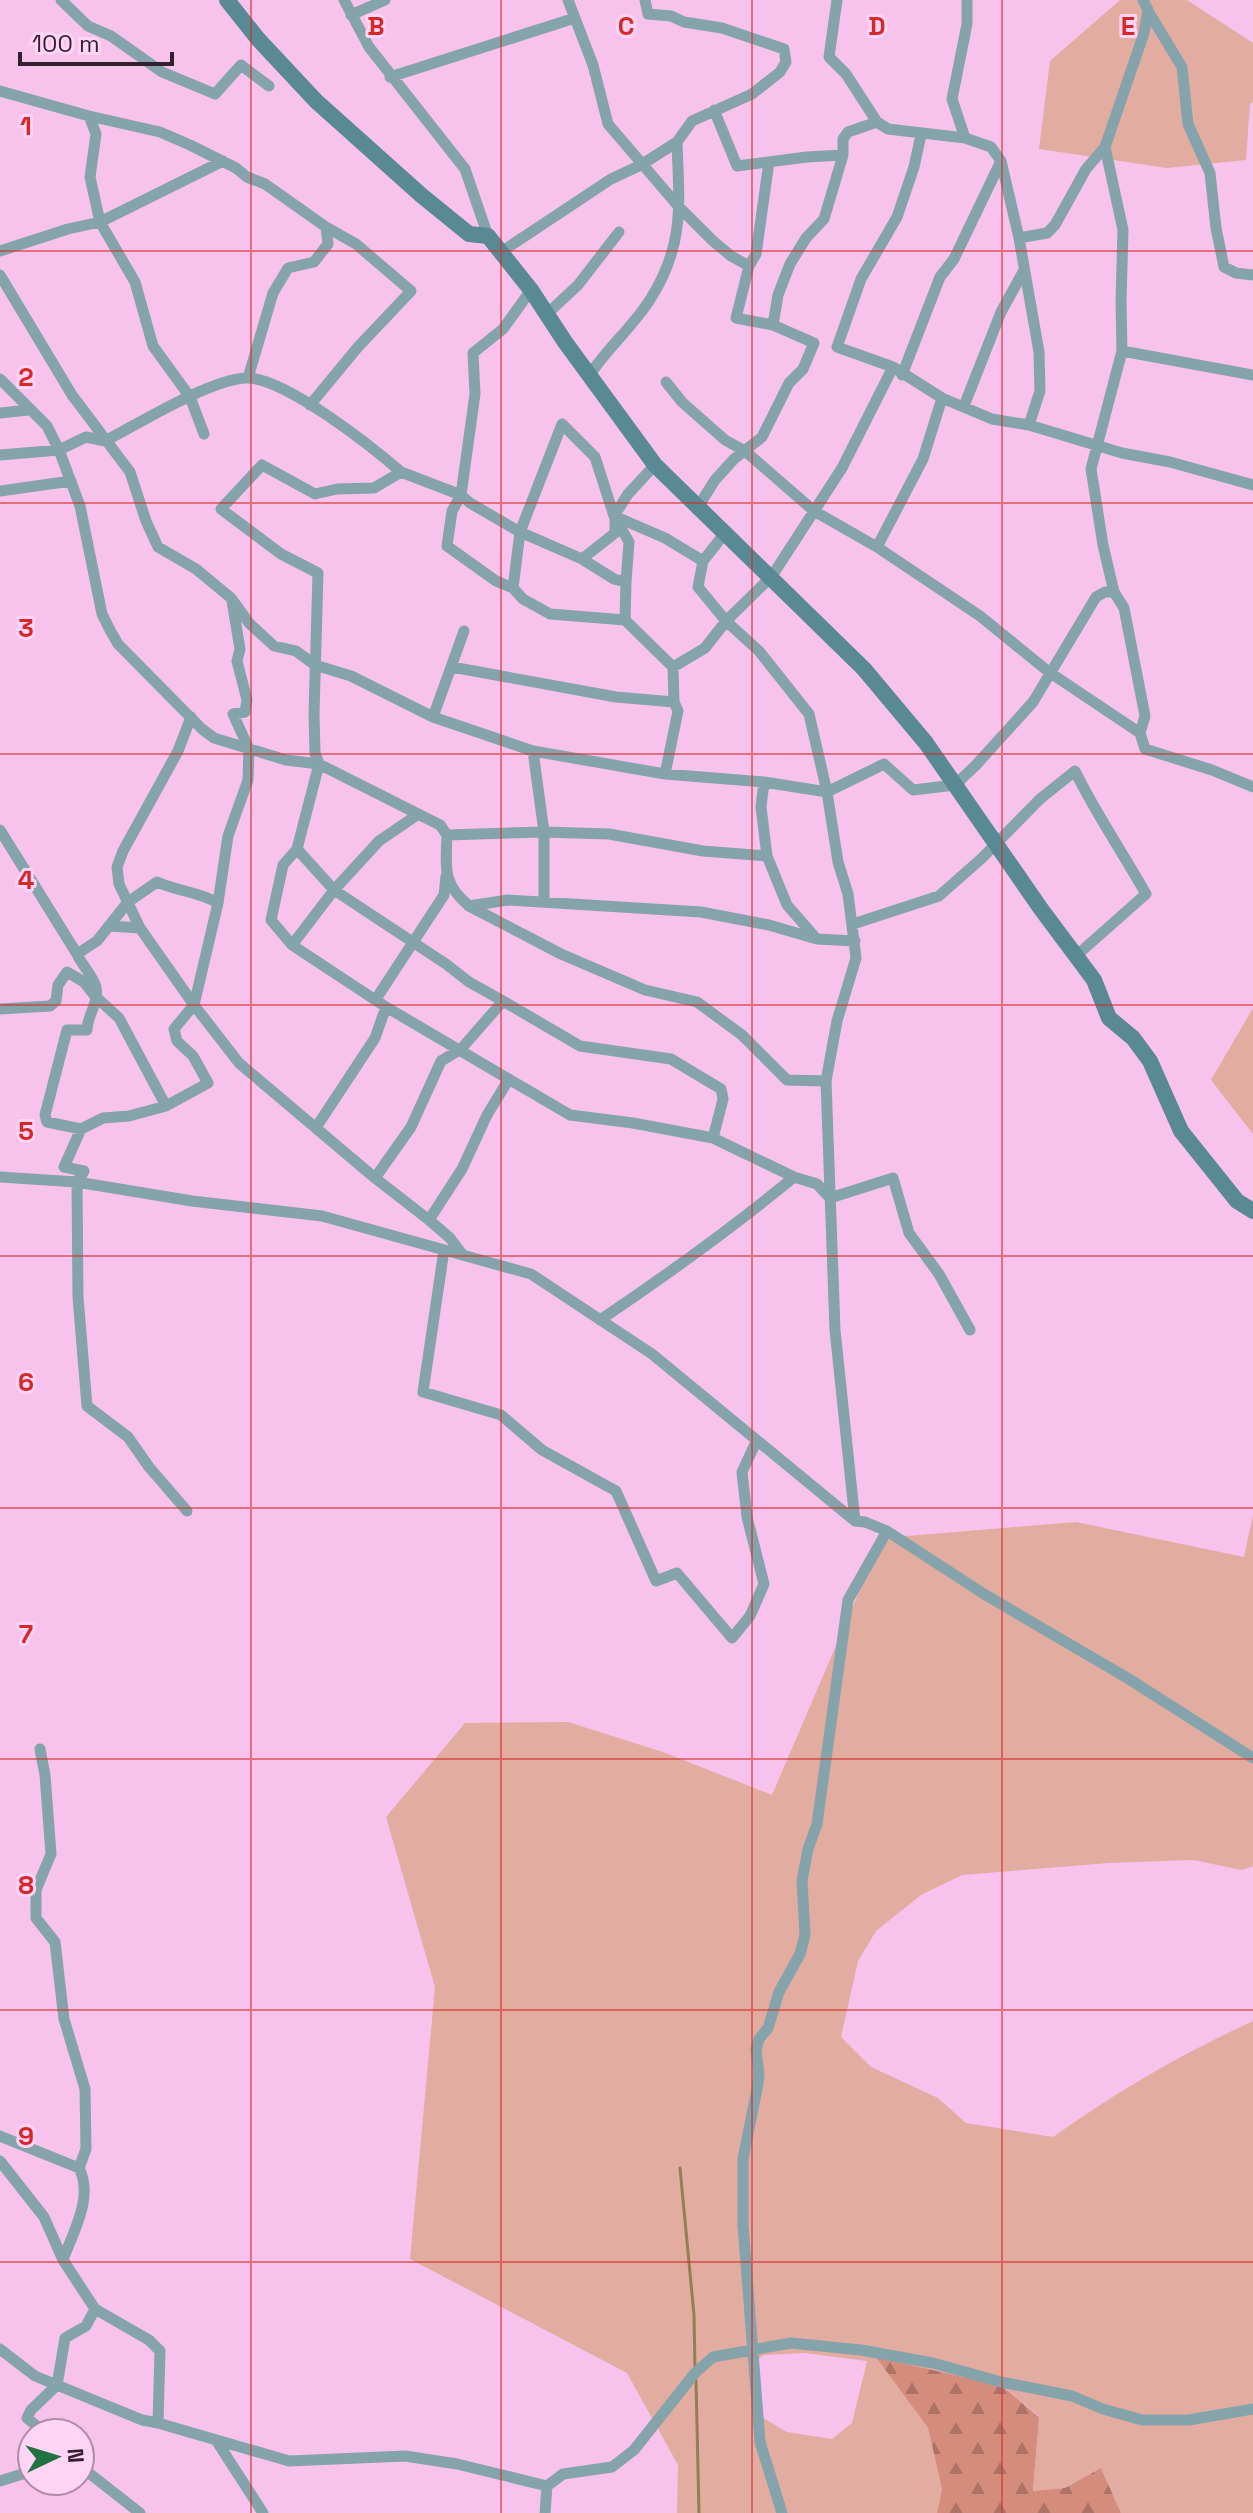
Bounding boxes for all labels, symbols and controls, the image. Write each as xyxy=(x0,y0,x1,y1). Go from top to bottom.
text: B xyxy=(367,9,385,43)
text: C xyxy=(618,9,634,43)
text: D xyxy=(868,9,886,43)
text: E xyxy=(1121,9,1135,43)
scale bar xyxy=(20,16,172,66)
text: 100 m xyxy=(32,28,100,59)
text: 1 xyxy=(20,109,32,143)
text: 2 xyxy=(18,360,34,394)
text: 3 xyxy=(18,611,34,645)
text: 4 xyxy=(18,863,34,897)
text: 5 xyxy=(18,1114,34,1148)
text: 6 xyxy=(18,1365,34,1399)
text: 7 xyxy=(19,1617,33,1651)
text: 8 xyxy=(18,1868,34,1902)
text: 9 xyxy=(18,2119,34,2153)
north arrow xyxy=(16,2417,96,2497)
text: N xyxy=(61,2447,90,2464)

